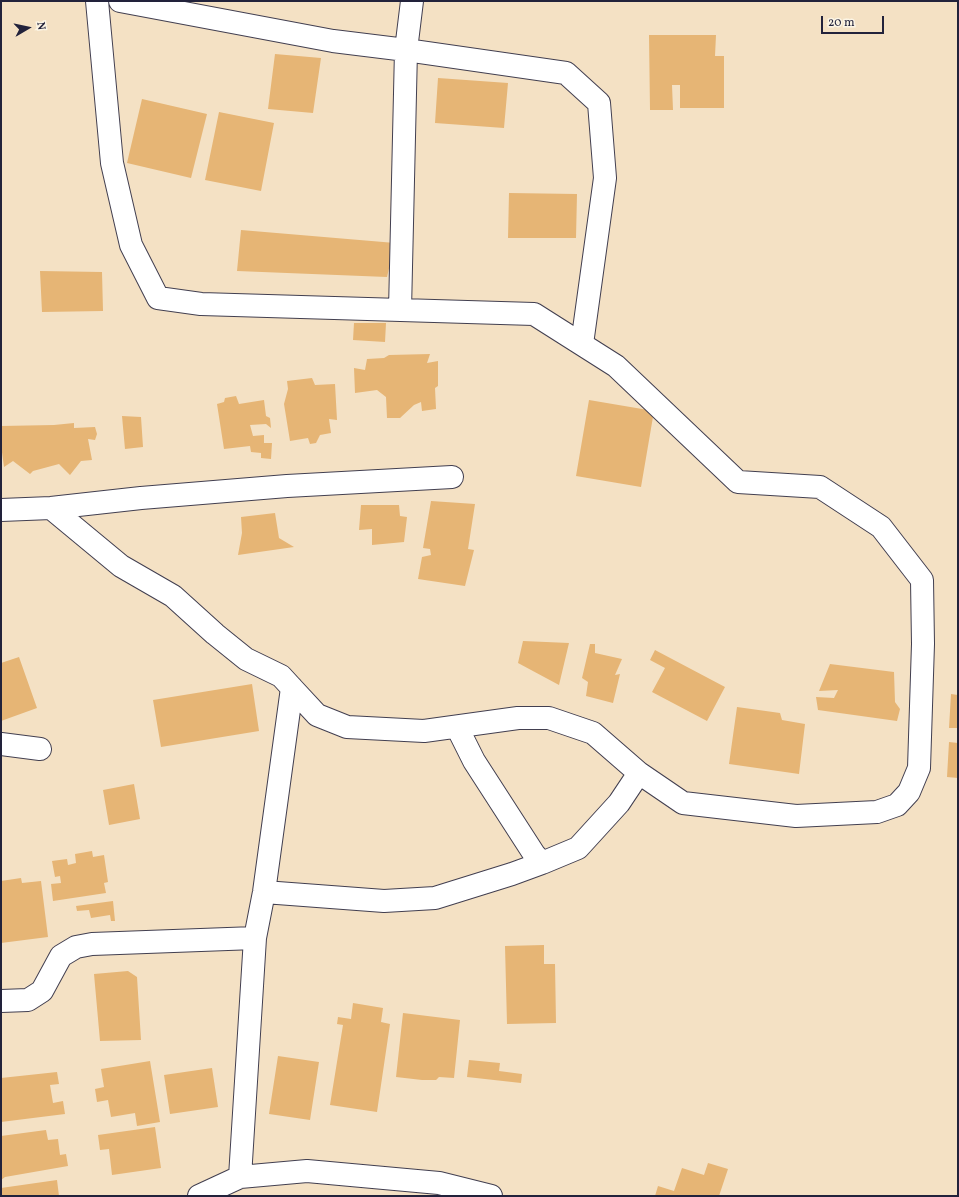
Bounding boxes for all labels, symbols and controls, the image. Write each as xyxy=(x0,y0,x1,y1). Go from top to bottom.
north arrow xyxy=(8,8,48,48)
scale bar xyxy=(823,8,886,34)
text: 20 m xyxy=(828,15,855,31)
text: N xyxy=(32,21,48,31)

